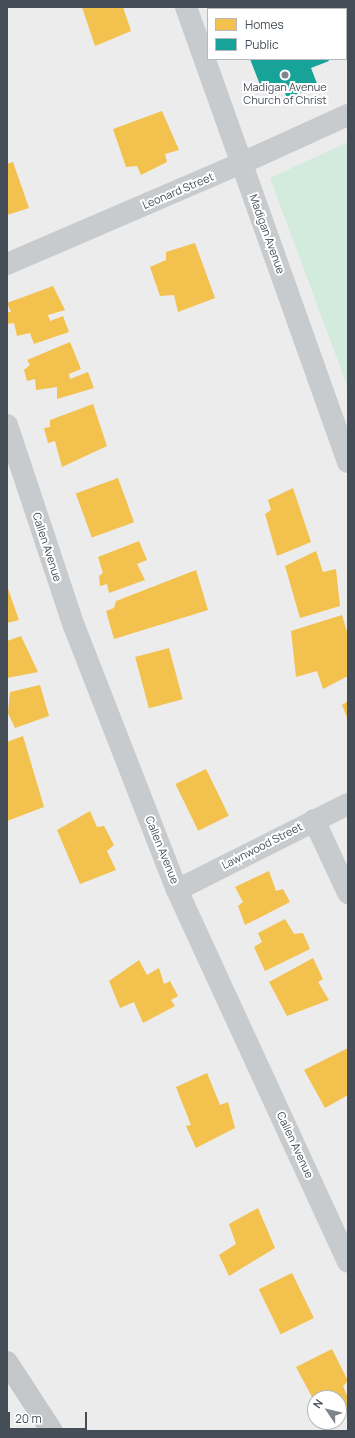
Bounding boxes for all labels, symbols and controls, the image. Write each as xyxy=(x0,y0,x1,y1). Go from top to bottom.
legend xyxy=(207,8,347,60)
text: Homes xyxy=(245,16,284,33)
text: Public xyxy=(245,36,279,53)
marker: Madigan Avenue Church of Christ xyxy=(280,70,290,80)
place label: Madigan Avenue Church of Christ xyxy=(243,81,327,107)
street label: Leonard Street xyxy=(140,170,216,212)
street label: Madigan Avenue xyxy=(247,193,287,275)
street label: Callen Avenue xyxy=(30,511,64,583)
street label: Callen Avenue xyxy=(142,814,182,886)
street label: Lawnwood Street xyxy=(219,820,305,872)
street label: Callen Avenue xyxy=(274,1110,316,1180)
north arrow xyxy=(307,1390,347,1430)
text: N xyxy=(309,1396,326,1411)
scale bar xyxy=(10,1404,89,1430)
text: 20 m xyxy=(15,1410,42,1427)

